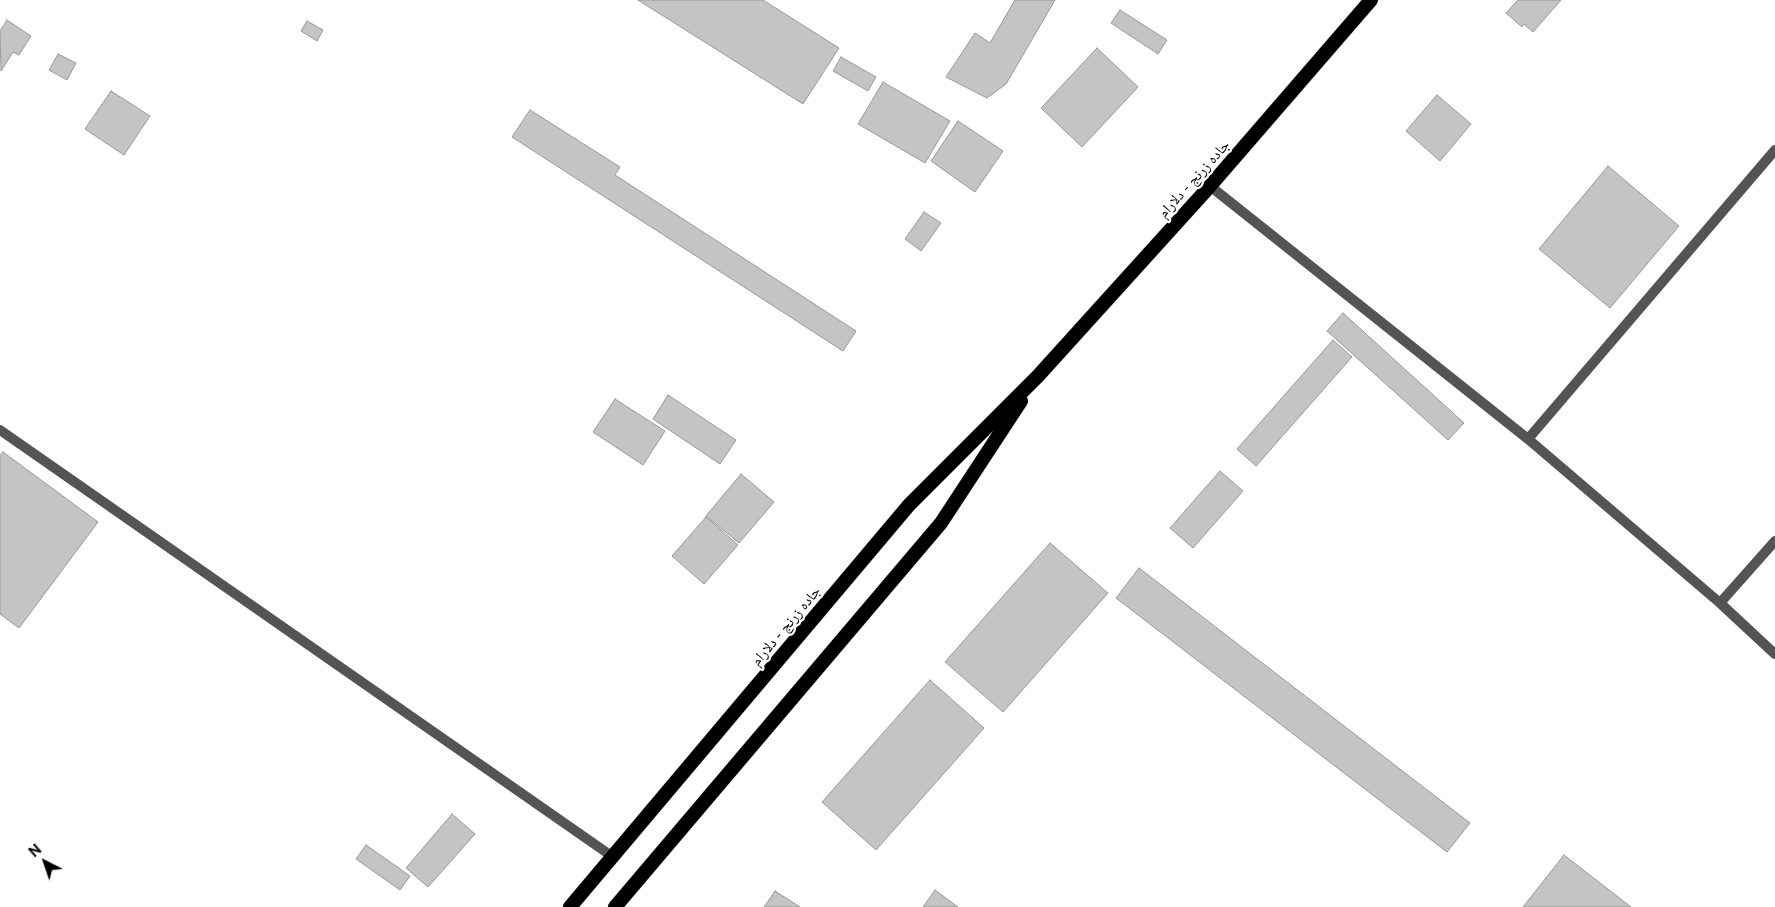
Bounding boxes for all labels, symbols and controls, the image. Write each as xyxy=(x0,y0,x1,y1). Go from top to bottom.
street label: جاده زرنج - دلارام xyxy=(1154,136,1234,222)
street label: جاده زرنج - دلارام xyxy=(747,582,825,670)
north arrow xyxy=(20,837,70,887)
text: N xyxy=(26,841,45,860)

